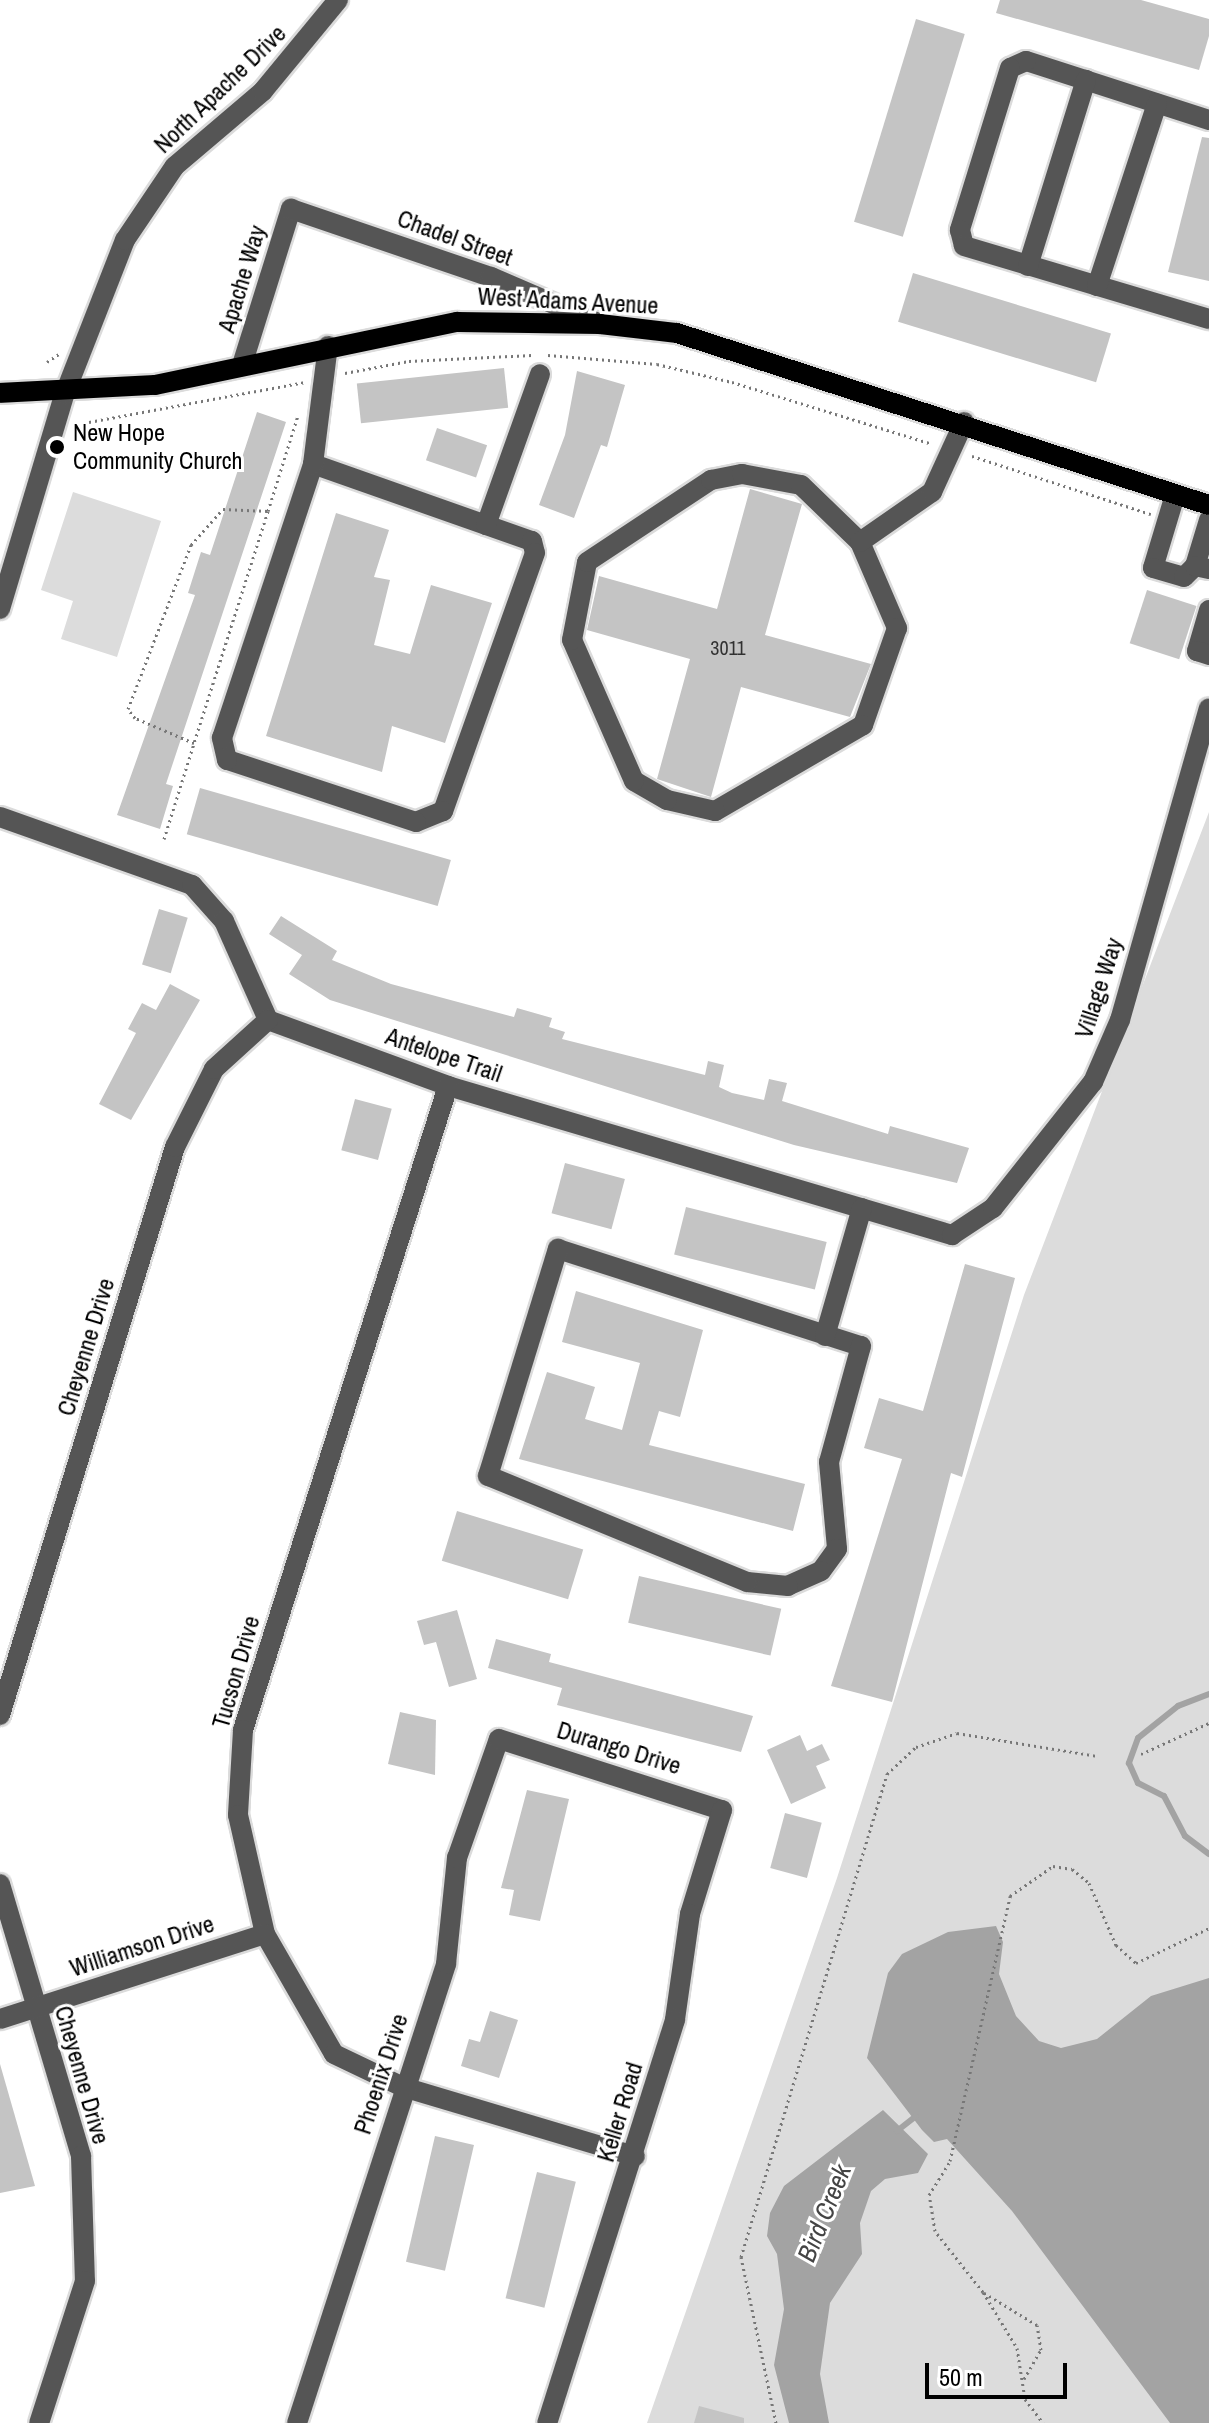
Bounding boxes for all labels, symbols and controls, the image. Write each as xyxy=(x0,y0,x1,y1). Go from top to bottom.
street label: North Apache Drive xyxy=(148,19,292,159)
street label: Chadel Street xyxy=(394,204,516,272)
street label: Apache Way xyxy=(212,222,272,336)
street label: West Adams Avenue xyxy=(476,282,660,320)
place label: New Hope Community Church xyxy=(73,419,243,475)
marker: New Hope Community Church xyxy=(48,438,66,456)
house number: 3011 xyxy=(710,635,746,659)
street label: Village Way xyxy=(1069,934,1129,1042)
street label: Antelope Trail xyxy=(382,1022,506,1088)
street label: Cheyenne Drive xyxy=(51,1275,121,1419)
street label: Tucson Drive xyxy=(206,1613,266,1731)
street label: Durango Drive xyxy=(554,1716,684,1780)
street label: Williamson Drive xyxy=(66,1909,218,1983)
street label: Cheyenne Drive xyxy=(49,2003,115,2147)
street label: Phoenix Drive xyxy=(348,2010,414,2138)
street label: Keller Road xyxy=(591,2059,649,2165)
water label: Bird Creek xyxy=(790,2160,858,2266)
scale bar xyxy=(929,2347,1071,2397)
text: 50 m xyxy=(939,2361,983,2393)

